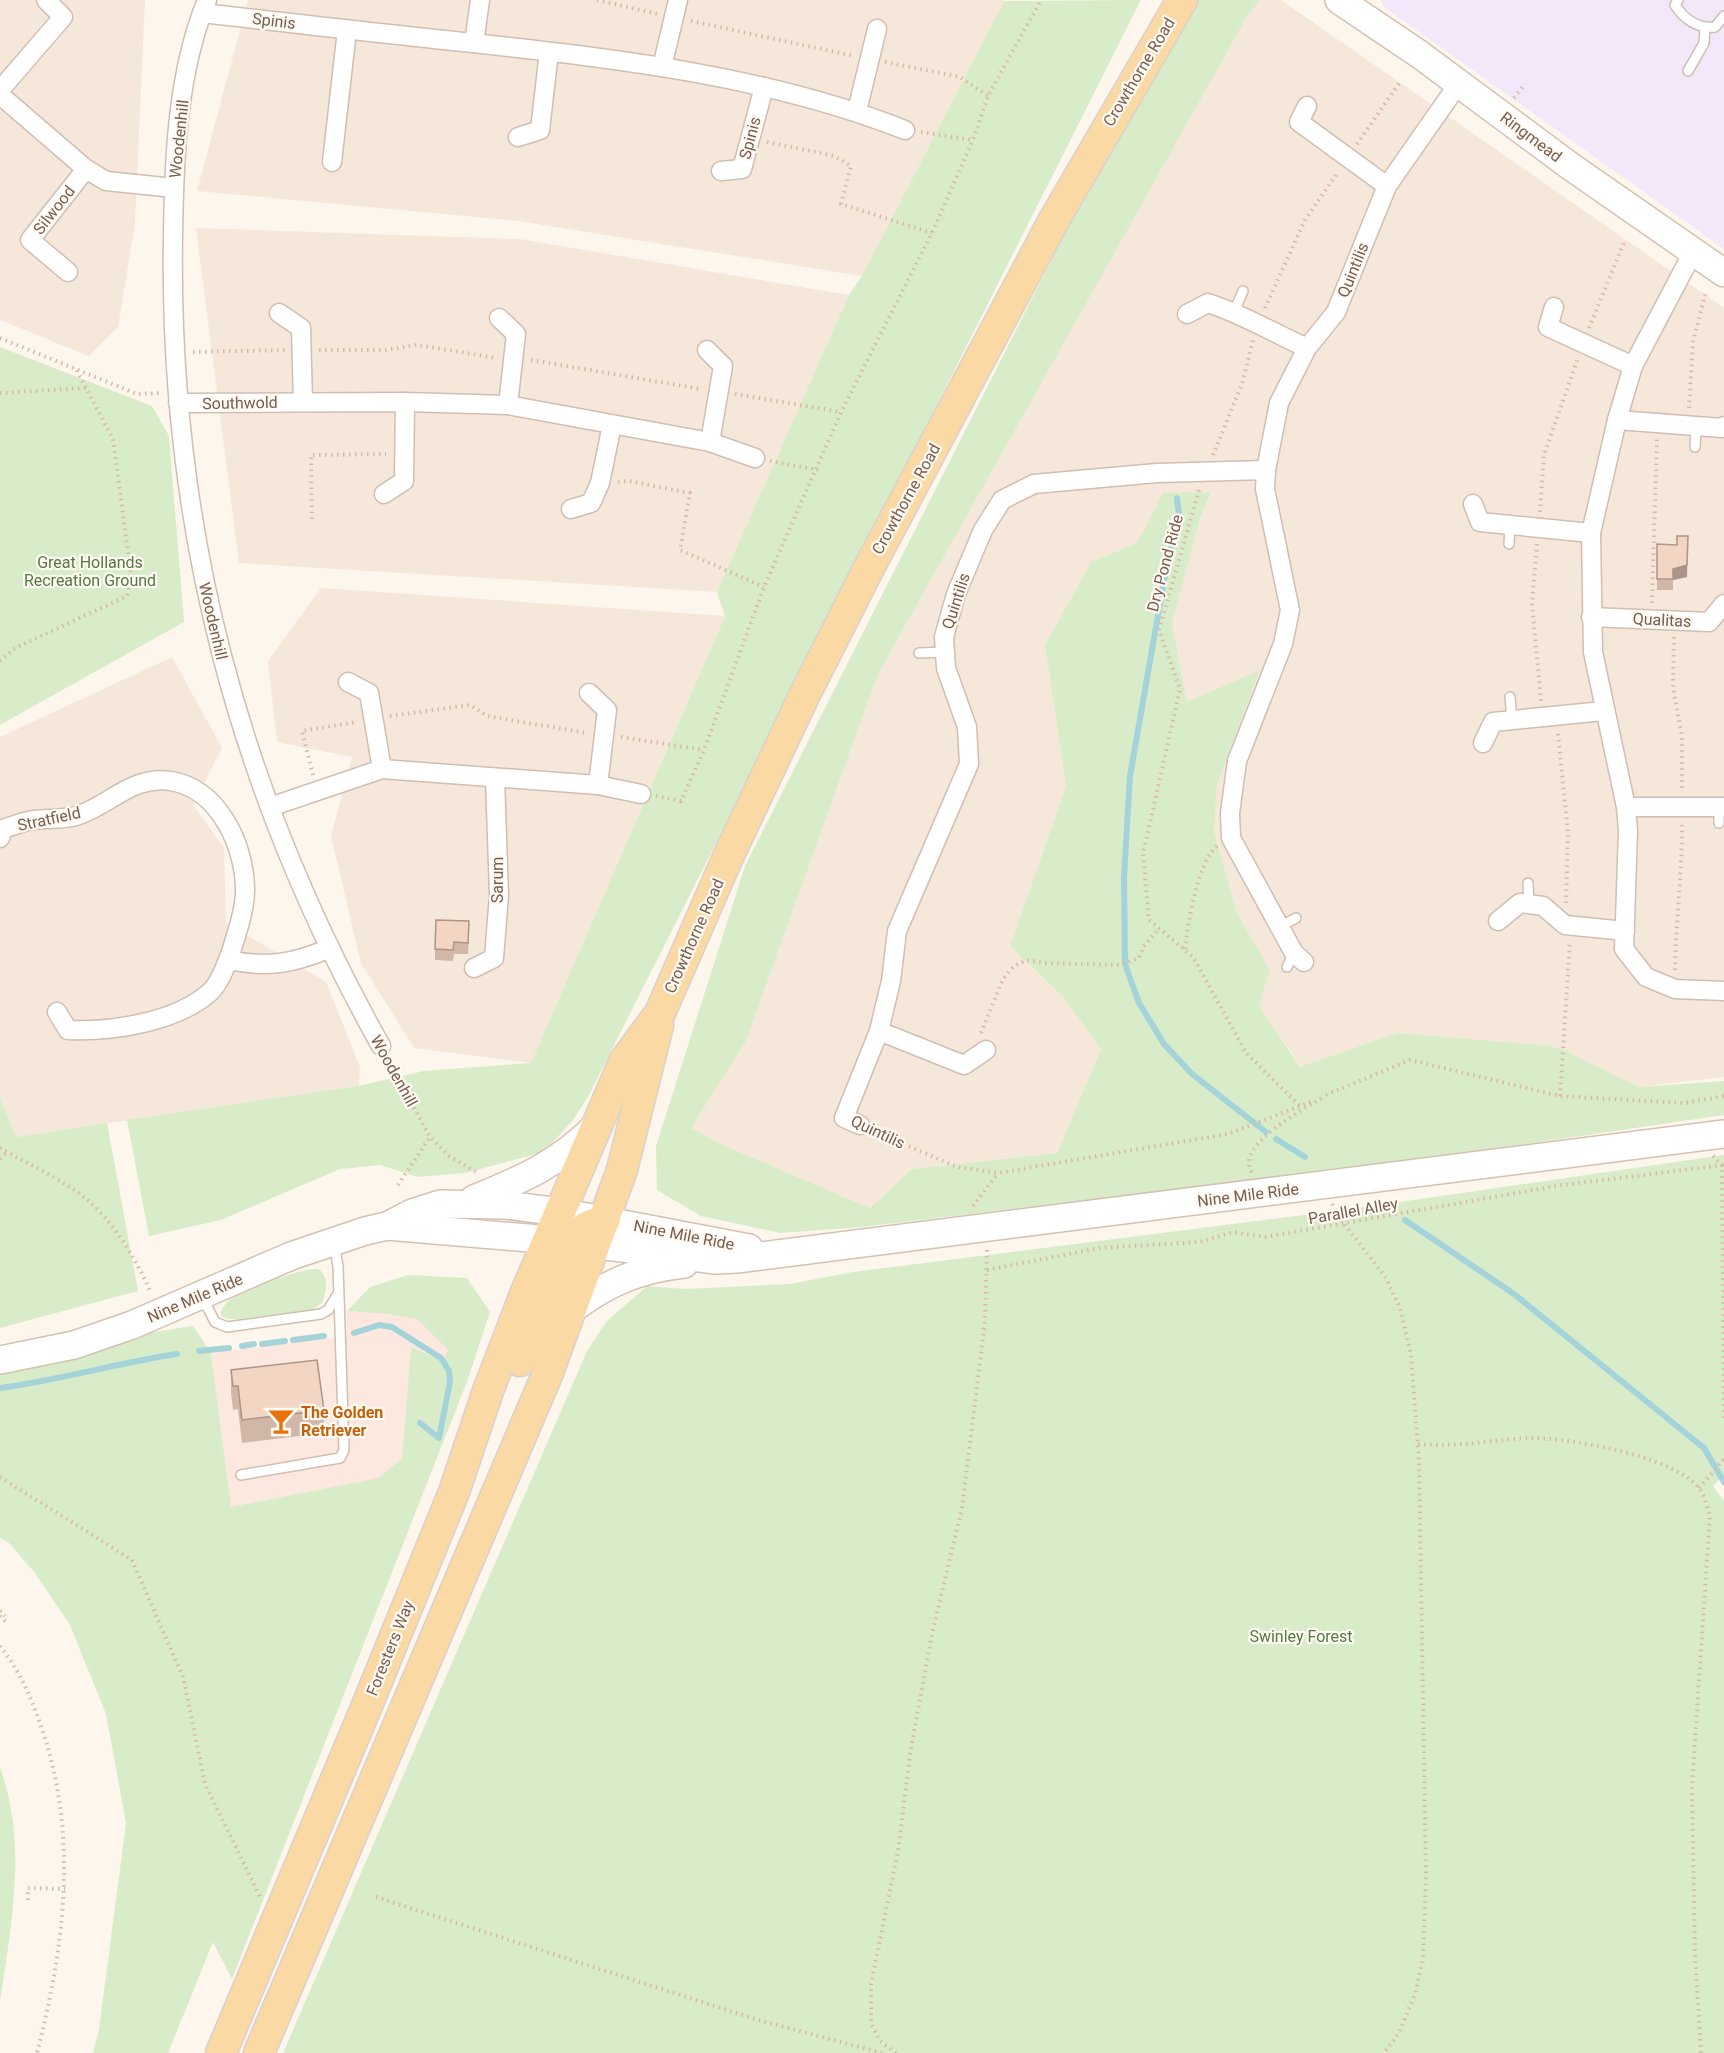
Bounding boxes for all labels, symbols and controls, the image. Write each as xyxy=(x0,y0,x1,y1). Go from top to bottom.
street label: Spinis xyxy=(251,9,297,33)
street label: Crowthorne Road xyxy=(1099,14,1179,130)
street label: Woodenhill xyxy=(165,99,193,179)
street label: Ringmead xyxy=(1497,108,1565,166)
street label: Spinis xyxy=(735,115,765,161)
street label: Silwood xyxy=(29,182,79,238)
street label: Quintilis xyxy=(1333,240,1373,300)
street label: Southwold xyxy=(202,393,278,413)
street label: Crowthorne Road xyxy=(868,440,944,558)
street label: Dry Pond Ride xyxy=(1143,512,1187,614)
park label: Great Hollands Recreation Ground xyxy=(24,553,156,590)
street label: Quintilis xyxy=(938,571,974,631)
street label: Woodenhill xyxy=(195,580,231,662)
street label: Qualitas xyxy=(1632,609,1692,631)
street label: Stratfield xyxy=(16,803,82,835)
street label: Sarum xyxy=(488,857,507,903)
street label: Crowthorne Road xyxy=(660,876,728,996)
street label: Woodenhill xyxy=(367,1032,421,1110)
street label: Quintilis xyxy=(848,1111,908,1153)
street label: Nine Mile Ride xyxy=(1196,1179,1300,1211)
street label: Parallel Alley xyxy=(1307,1194,1400,1228)
street label: Nine Mile Ride xyxy=(632,1216,736,1254)
street label: Nine Mile Ride xyxy=(144,1269,246,1327)
place label: The Golden Retriever xyxy=(301,1403,383,1440)
bar icon: The Golden Retriever xyxy=(266,1406,296,1436)
street label: Foresters Way xyxy=(362,1597,418,1699)
park label: Swinley Forest xyxy=(1249,1627,1353,1646)

